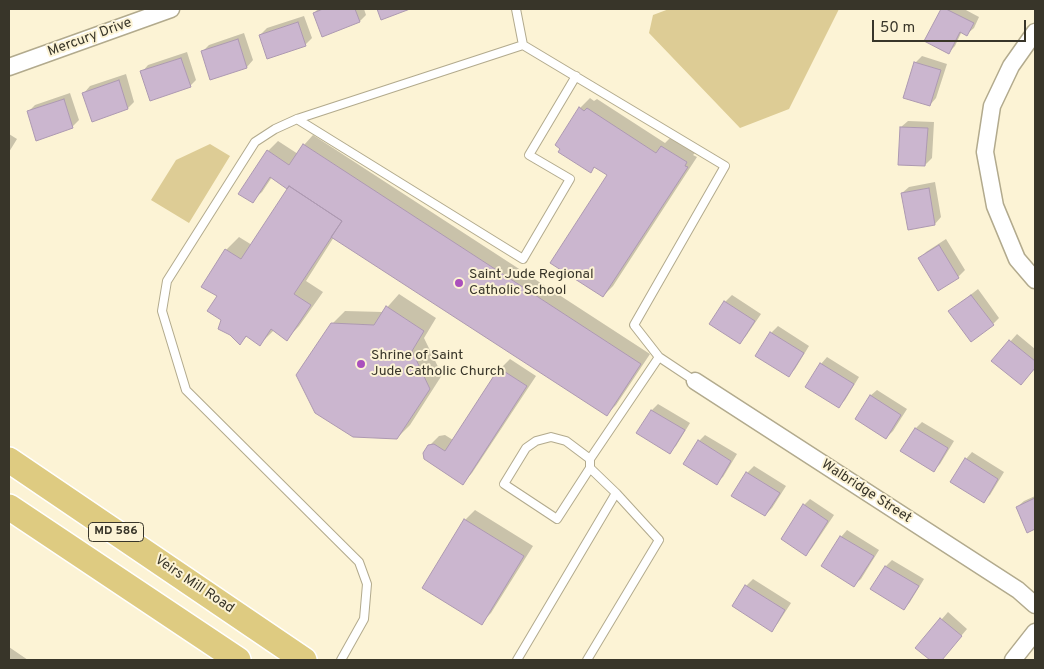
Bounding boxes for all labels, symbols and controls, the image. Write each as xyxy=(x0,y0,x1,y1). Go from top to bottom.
scale bar xyxy=(874,10,1028,42)
street label: Mercury Drive xyxy=(46,15,134,61)
text: 50 m xyxy=(880,19,915,38)
place label: Saint Jude Regional Catholic School xyxy=(469,267,594,300)
marker: Saint Jude Regional Catholic School xyxy=(453,277,465,289)
place label: Shrine of Saint Jude Catholic Church xyxy=(371,348,505,381)
marker: Shrine of Saint Jude Catholic Church xyxy=(355,358,367,370)
street label: Walbridge Street xyxy=(818,457,914,527)
road number: MD 586 xyxy=(88,522,144,542)
street label: Veirs Mill Road xyxy=(151,552,237,618)

